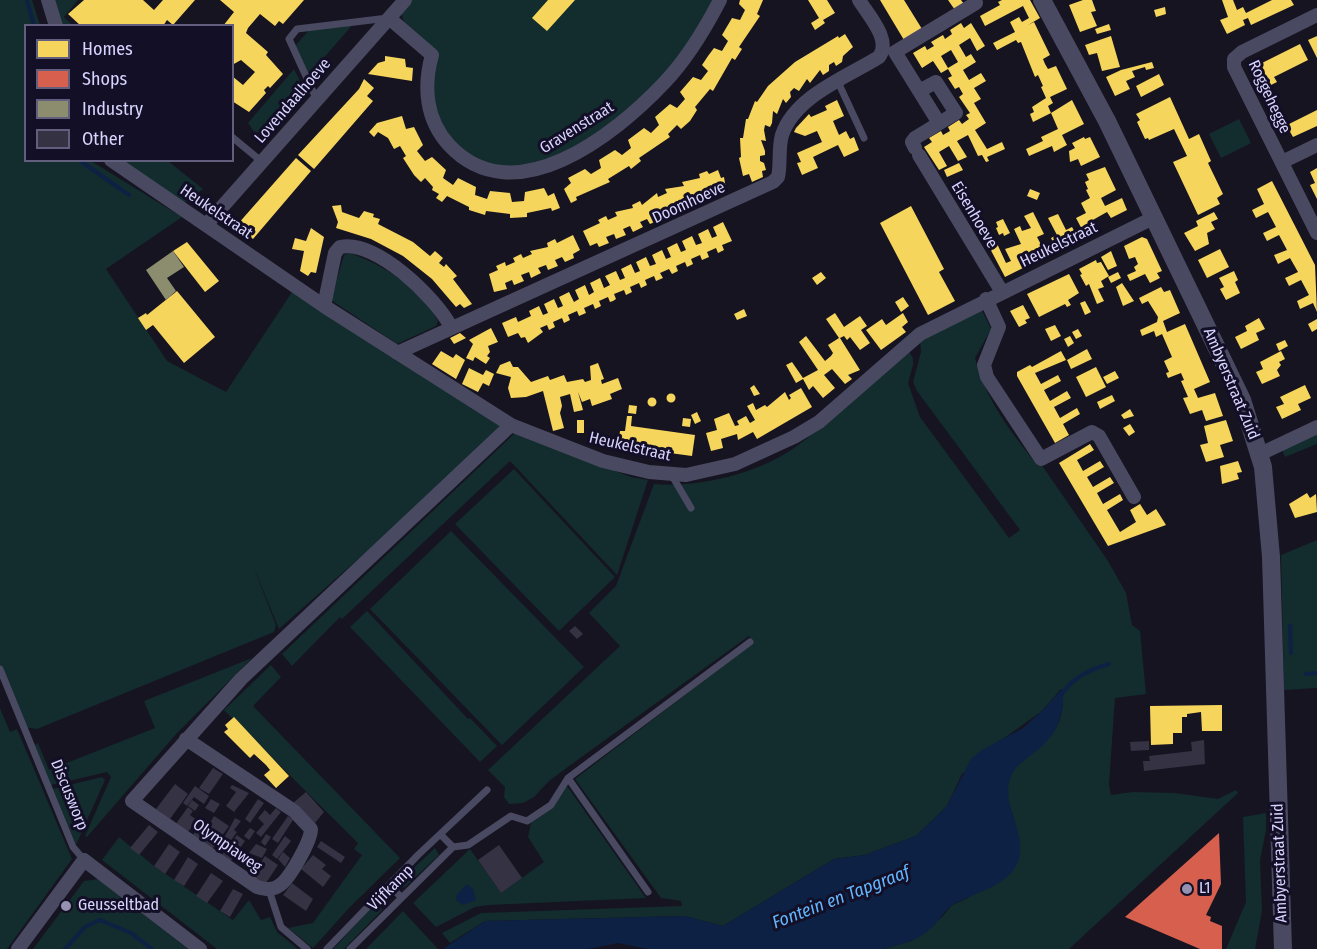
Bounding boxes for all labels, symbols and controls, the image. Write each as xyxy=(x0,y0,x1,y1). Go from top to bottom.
legend xyxy=(24,24,234,162)
text: Homes xyxy=(82,38,133,60)
street label: Lovendaalhoeve xyxy=(251,55,335,147)
street label: Roggehegge xyxy=(1244,57,1294,137)
text: Shops xyxy=(82,68,127,90)
text: Industry xyxy=(82,98,143,120)
street label: Gravenstraat xyxy=(537,98,617,158)
text: Other xyxy=(82,128,124,150)
street label: Doomhoeve xyxy=(650,178,728,228)
street label: Eisenhoeve xyxy=(947,178,1001,252)
street label: Heukelstraat xyxy=(176,181,256,243)
street label: Heukelstraat xyxy=(1017,218,1101,272)
street label: Ambyerstraat Zuid xyxy=(1199,325,1263,443)
street label: Heukelstraat xyxy=(587,428,673,466)
street label: Discusworp xyxy=(46,757,92,833)
street label: Ambyerstraat Zuid xyxy=(1268,803,1292,923)
street label: Olympiaweg xyxy=(189,815,265,877)
street label: Vijfkamp xyxy=(364,861,418,915)
water label: Fontein en Tapgraaf xyxy=(769,862,913,934)
place label: L1 xyxy=(1199,879,1210,899)
marker: L1 xyxy=(1180,882,1194,896)
place label: Geusseltbad xyxy=(78,896,159,916)
marker: Geusseltbad xyxy=(59,899,73,913)

